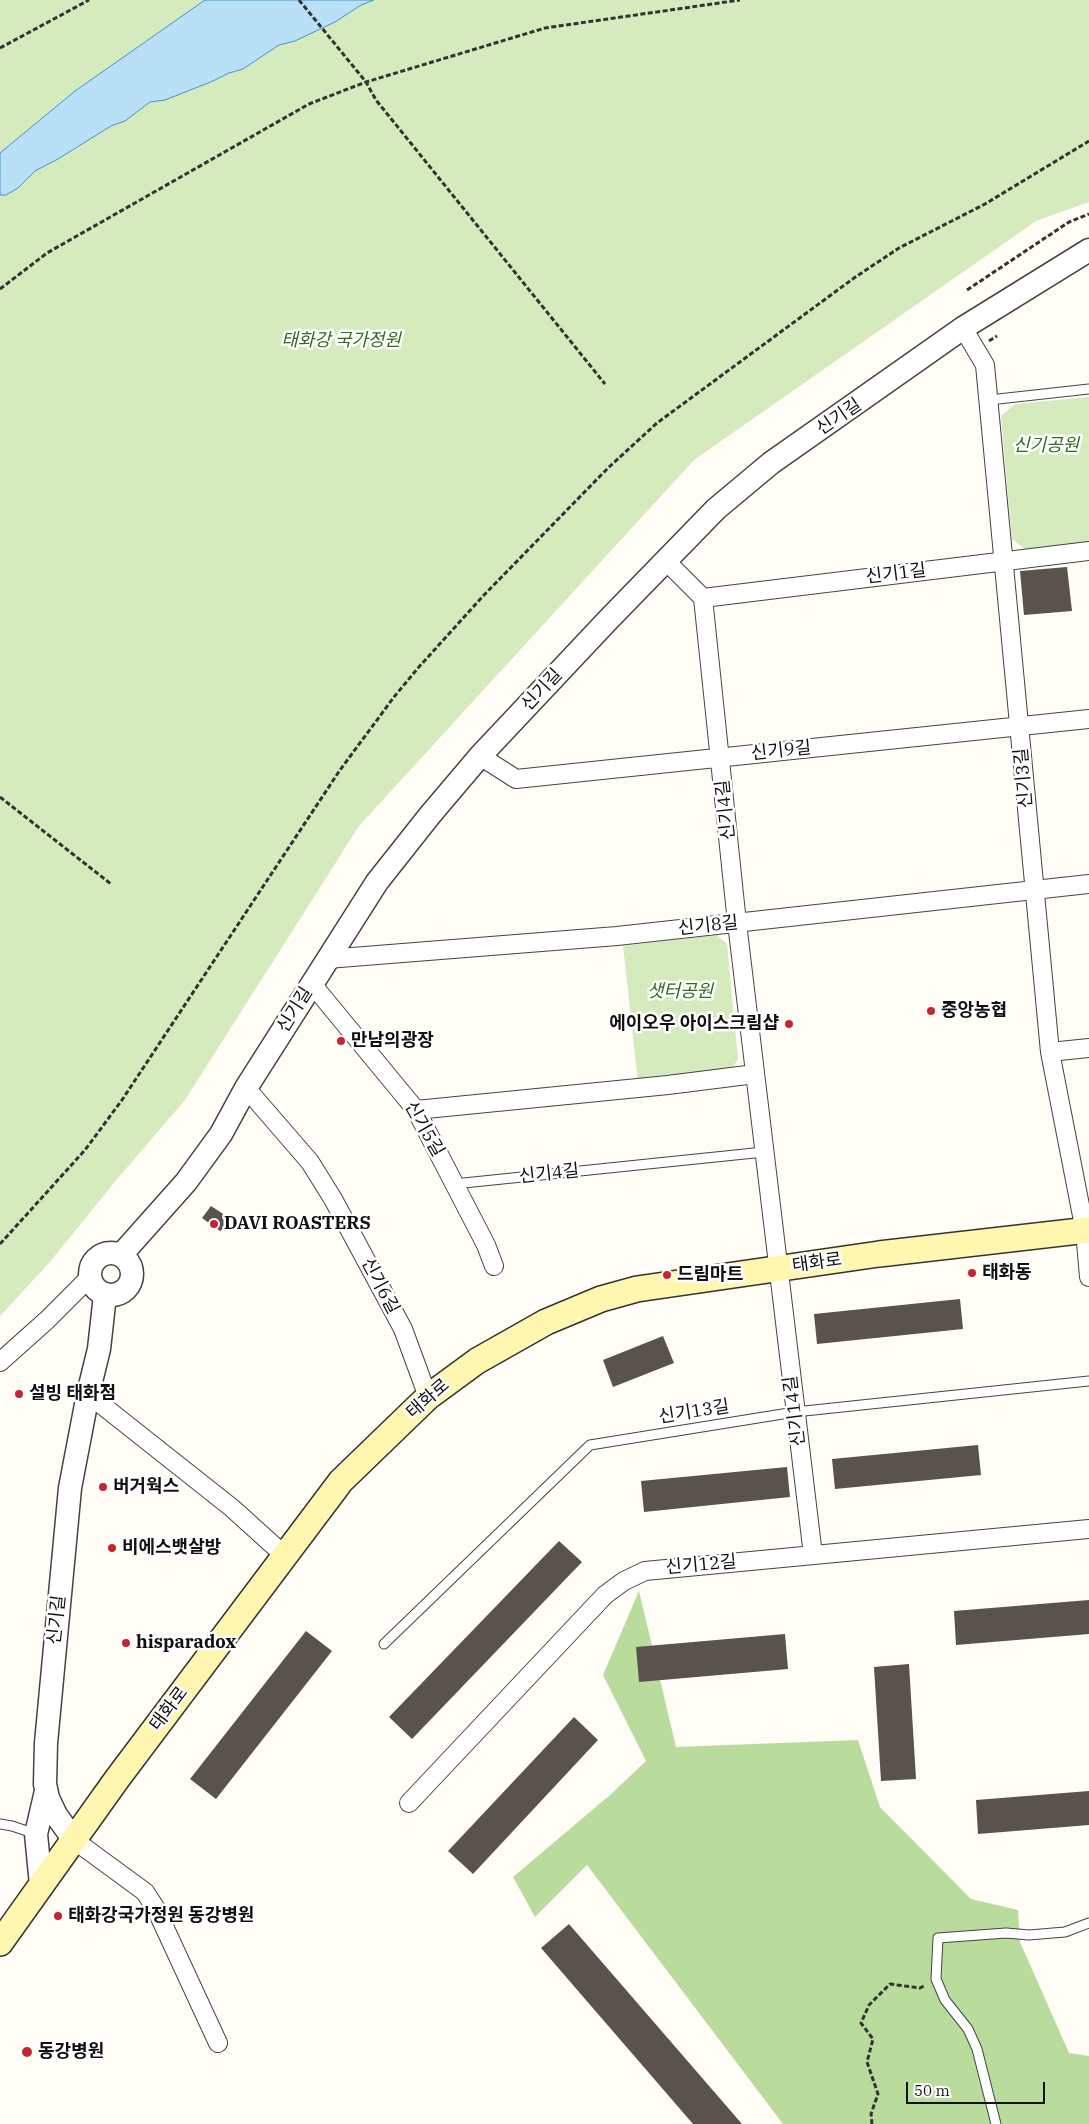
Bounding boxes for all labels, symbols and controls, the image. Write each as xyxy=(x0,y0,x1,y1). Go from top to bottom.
park label: 태화강 국가정원 xyxy=(281,330,401,352)
street label: 신기길 xyxy=(812,394,866,440)
park label: 신기공원 xyxy=(1013,435,1079,457)
street label: 신기1길 xyxy=(865,560,927,588)
street label: 신기길 xyxy=(517,664,567,716)
street label: 신기9길 xyxy=(750,737,812,765)
street label: 신기3길 xyxy=(1011,747,1037,809)
street label: 신기4길 xyxy=(712,779,740,841)
street label: 신기8길 xyxy=(677,912,739,940)
park label: 샛터공원 xyxy=(647,981,713,1003)
street label: 신기길 xyxy=(273,983,317,1037)
place label: 중앙농협 xyxy=(941,1000,1007,1022)
marker: 중앙농협 xyxy=(925,1005,937,1017)
place label: 에이오우 아이스크림샵 xyxy=(609,1013,779,1035)
marker: 에이오우 아이스크림샵 xyxy=(783,1018,795,1030)
place label: 만남의광장 xyxy=(351,1030,434,1052)
marker: 만남의광장 xyxy=(335,1035,347,1047)
street label: 신기5길 xyxy=(400,1097,448,1161)
street label: 신기4길 xyxy=(518,1160,580,1188)
place label: DAVI ROASTERS xyxy=(224,1213,371,1235)
marker: DAVI ROASTERS xyxy=(208,1218,220,1230)
street label: 태화로 xyxy=(791,1249,843,1277)
street label: 신기6길 xyxy=(356,1254,404,1318)
place label: 태화동 xyxy=(982,1262,1032,1284)
place label: 드림마트 xyxy=(677,1264,743,1286)
marker: 태화동 xyxy=(966,1267,978,1279)
marker: 드림마트 xyxy=(661,1269,673,1281)
street label: 신기14길 xyxy=(780,1374,810,1448)
street label: 태화로 xyxy=(402,1375,454,1423)
place label: 설빙 태화점 xyxy=(29,1383,116,1405)
marker: 설빙 태화점 xyxy=(13,1388,25,1400)
street label: 신기13길 xyxy=(657,1396,731,1428)
place label: 버거웍스 xyxy=(113,1476,179,1498)
marker: 버거웍스 xyxy=(97,1481,109,1493)
place label: 비에스뱃살방 xyxy=(122,1537,221,1559)
marker: 비에스뱃살방 xyxy=(106,1542,118,1554)
street label: 신기12길 xyxy=(665,1551,737,1579)
street label: 신기길 xyxy=(44,1594,70,1646)
place label: hisparadox xyxy=(136,1632,236,1654)
marker: hisparadox xyxy=(120,1637,132,1649)
street label: 태화로 xyxy=(145,1683,193,1735)
place label: 태화강국가정원 동강병원 xyxy=(68,1905,254,1927)
marker: 태화강국가정원 동강병원 xyxy=(52,1910,64,1922)
place label: 동강병원 xyxy=(38,2041,104,2063)
marker: 동강병원 xyxy=(20,2045,34,2059)
scale bar xyxy=(909,2072,1048,2104)
text: 50 m xyxy=(914,2081,950,2100)

